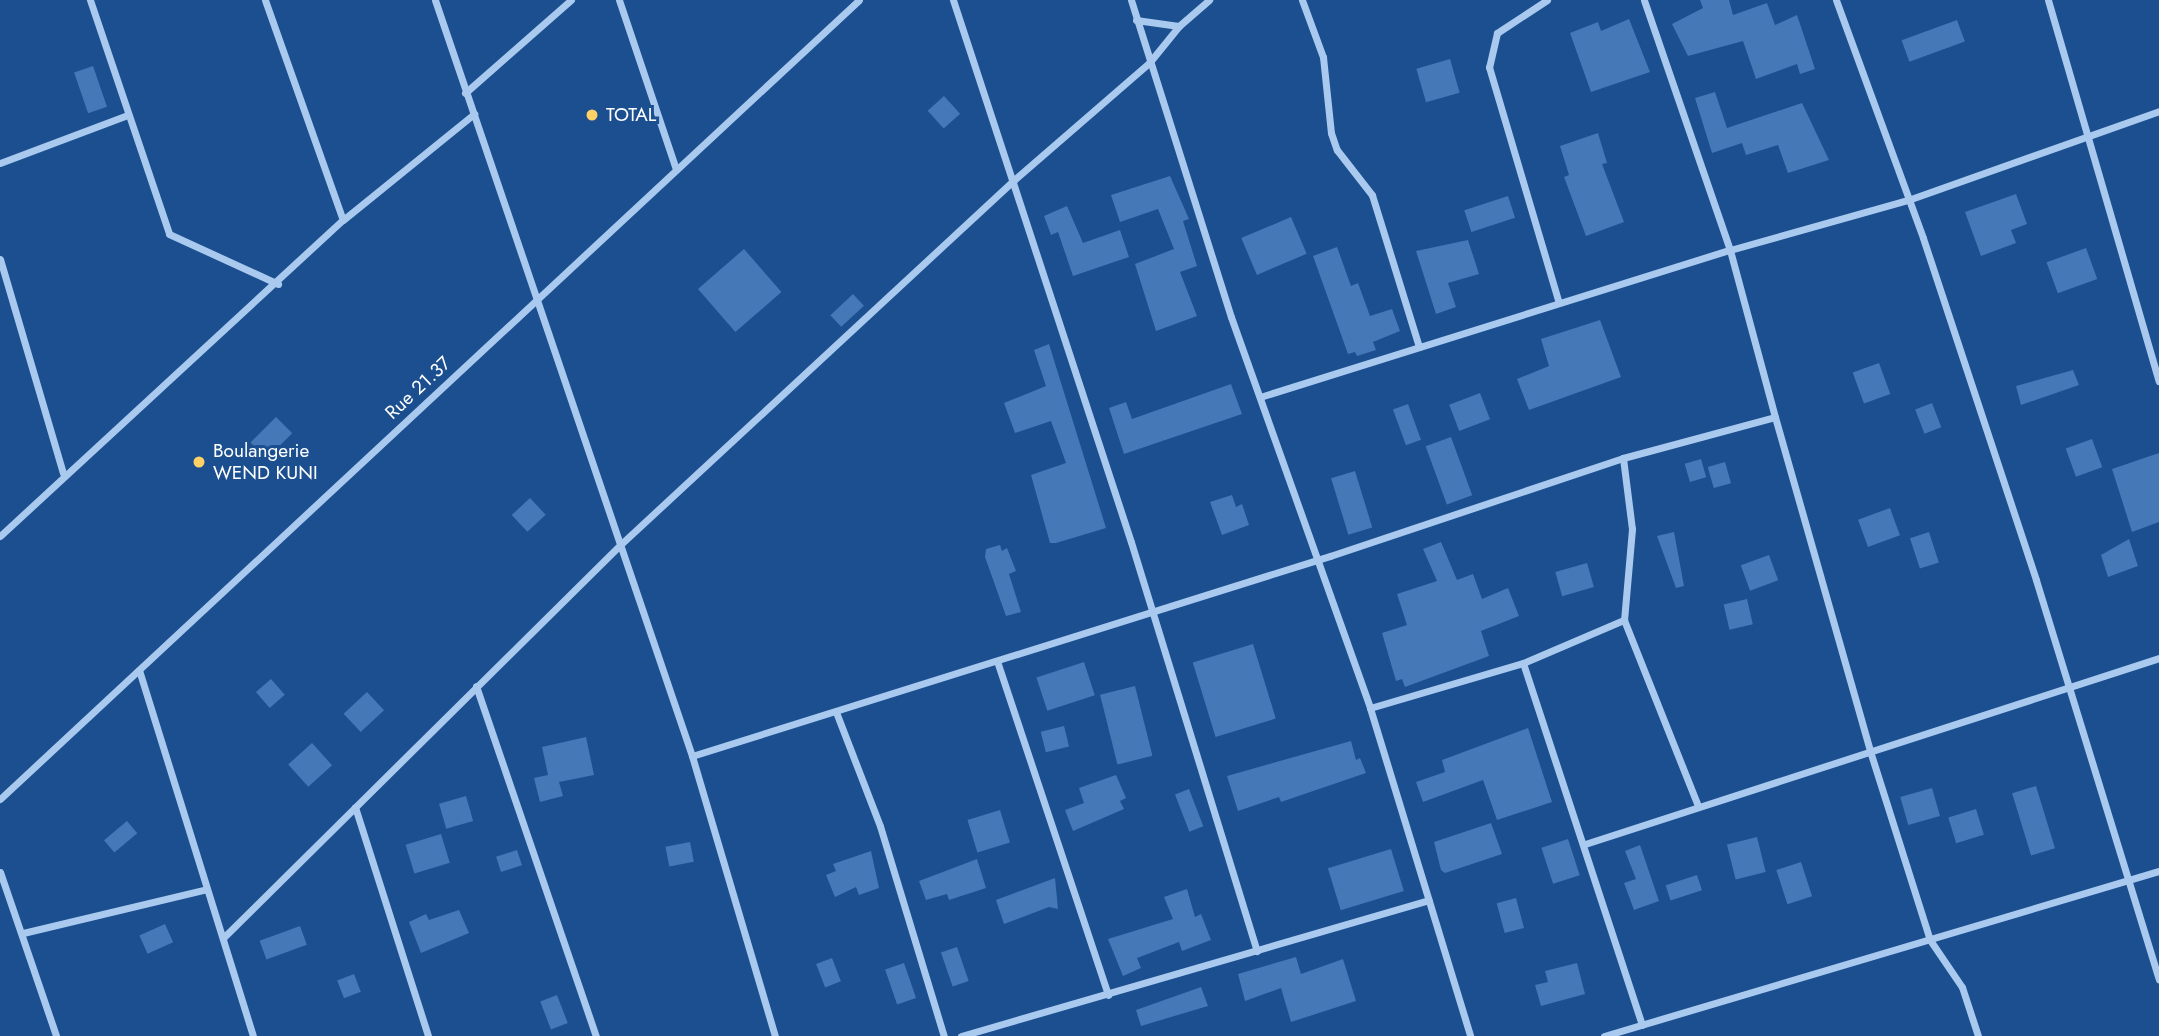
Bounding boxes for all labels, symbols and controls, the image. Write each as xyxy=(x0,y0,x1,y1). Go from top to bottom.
place label: TOTAL xyxy=(606,104,656,126)
marker: TOTAL xyxy=(584,107,600,123)
street label: Rue 21.37 xyxy=(381,352,455,424)
place label: Boulangerie WEND KUNI xyxy=(213,440,318,484)
marker: Boulangerie WEND KUNI xyxy=(191,454,207,470)

